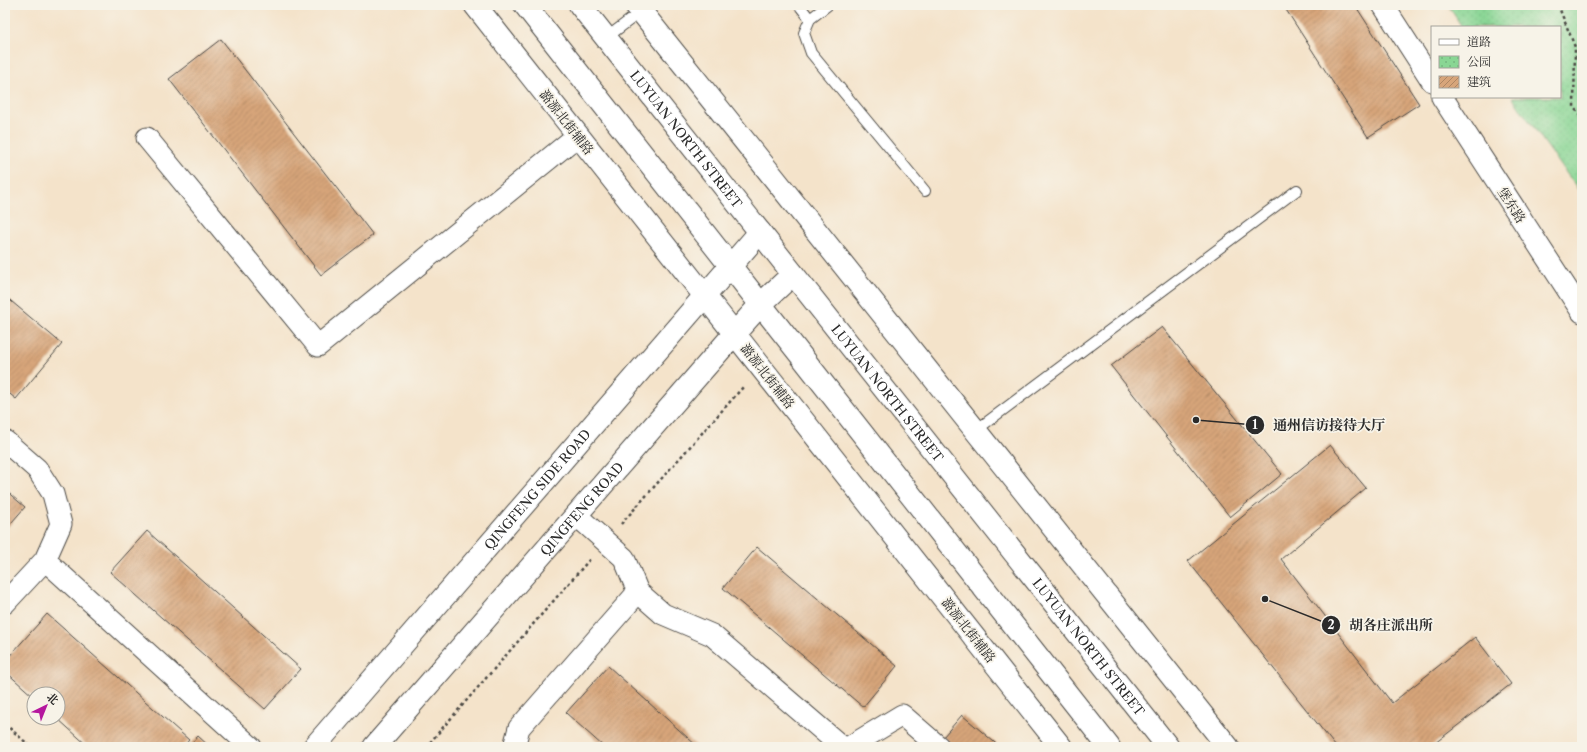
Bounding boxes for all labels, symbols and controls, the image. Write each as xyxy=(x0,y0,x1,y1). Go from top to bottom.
legend xyxy=(1431,26,1561,98)
text: 道路 xyxy=(1467,34,1491,49)
text: 公园 xyxy=(1467,54,1491,69)
street label: LUYUAN NORTH STREET xyxy=(627,67,746,211)
text: 建筑 xyxy=(1467,74,1491,89)
street label: 潞源北街辅路 xyxy=(537,86,597,158)
street label: 堡东路 xyxy=(1495,184,1529,226)
street label: LUYUAN NORTH STREET xyxy=(828,321,947,465)
street label: 潞源北街辅路 xyxy=(738,340,798,412)
callout: 通州信访接待大厅 xyxy=(1245,412,1393,438)
text: 通州信访接待大厅 xyxy=(1273,416,1385,434)
text: 1 xyxy=(1252,417,1258,432)
street label: QINGFENG SIDE ROAD xyxy=(481,426,594,553)
street label: QINGFENG ROAD xyxy=(537,459,627,559)
street label: LUYUAN NORTH STREET xyxy=(1029,575,1148,719)
street label: 潞源北街辅路 xyxy=(939,594,999,666)
callout: 胡各庄派出所 xyxy=(1321,612,1441,638)
text: 胡各庄派出所 xyxy=(1349,616,1433,634)
text: 2 xyxy=(1327,617,1335,632)
north arrow xyxy=(26,686,66,726)
text: 北 xyxy=(44,690,62,708)

